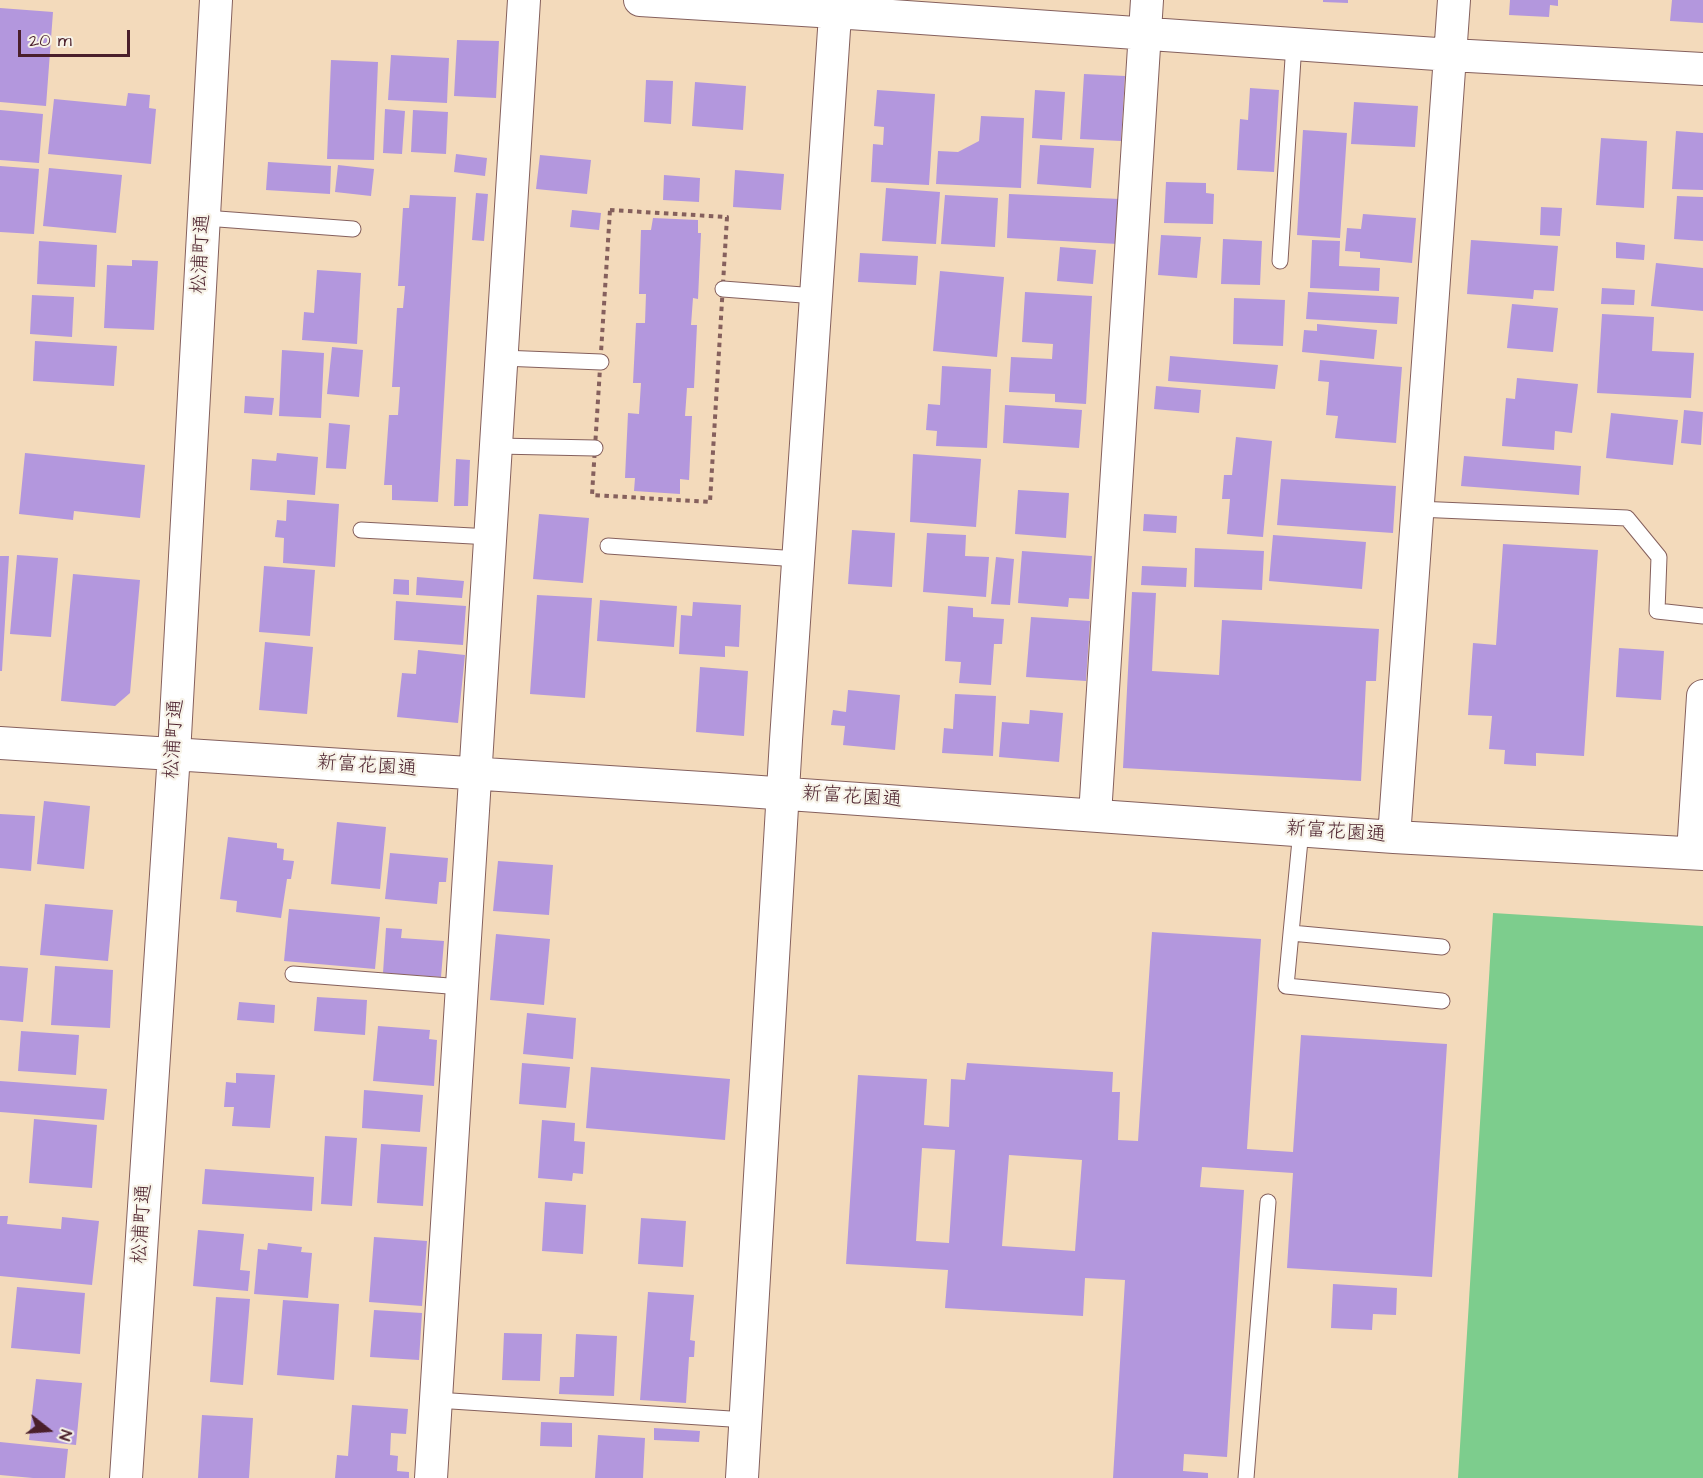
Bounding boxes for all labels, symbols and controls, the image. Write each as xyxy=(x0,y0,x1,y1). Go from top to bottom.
scale bar xyxy=(21,18,134,56)
text: 20 m xyxy=(29,28,72,53)
street label: 松浦町通 xyxy=(188,213,216,295)
street label: 松浦町通 xyxy=(160,698,190,780)
street label: 新富花園通 xyxy=(316,752,418,782)
street label: 新富花園通 xyxy=(801,783,903,813)
street label: 新富花園通 xyxy=(1285,818,1387,848)
street label: 松浦町通 xyxy=(128,1183,158,1265)
north arrow xyxy=(18,1400,78,1460)
text: N xyxy=(53,1427,77,1443)

